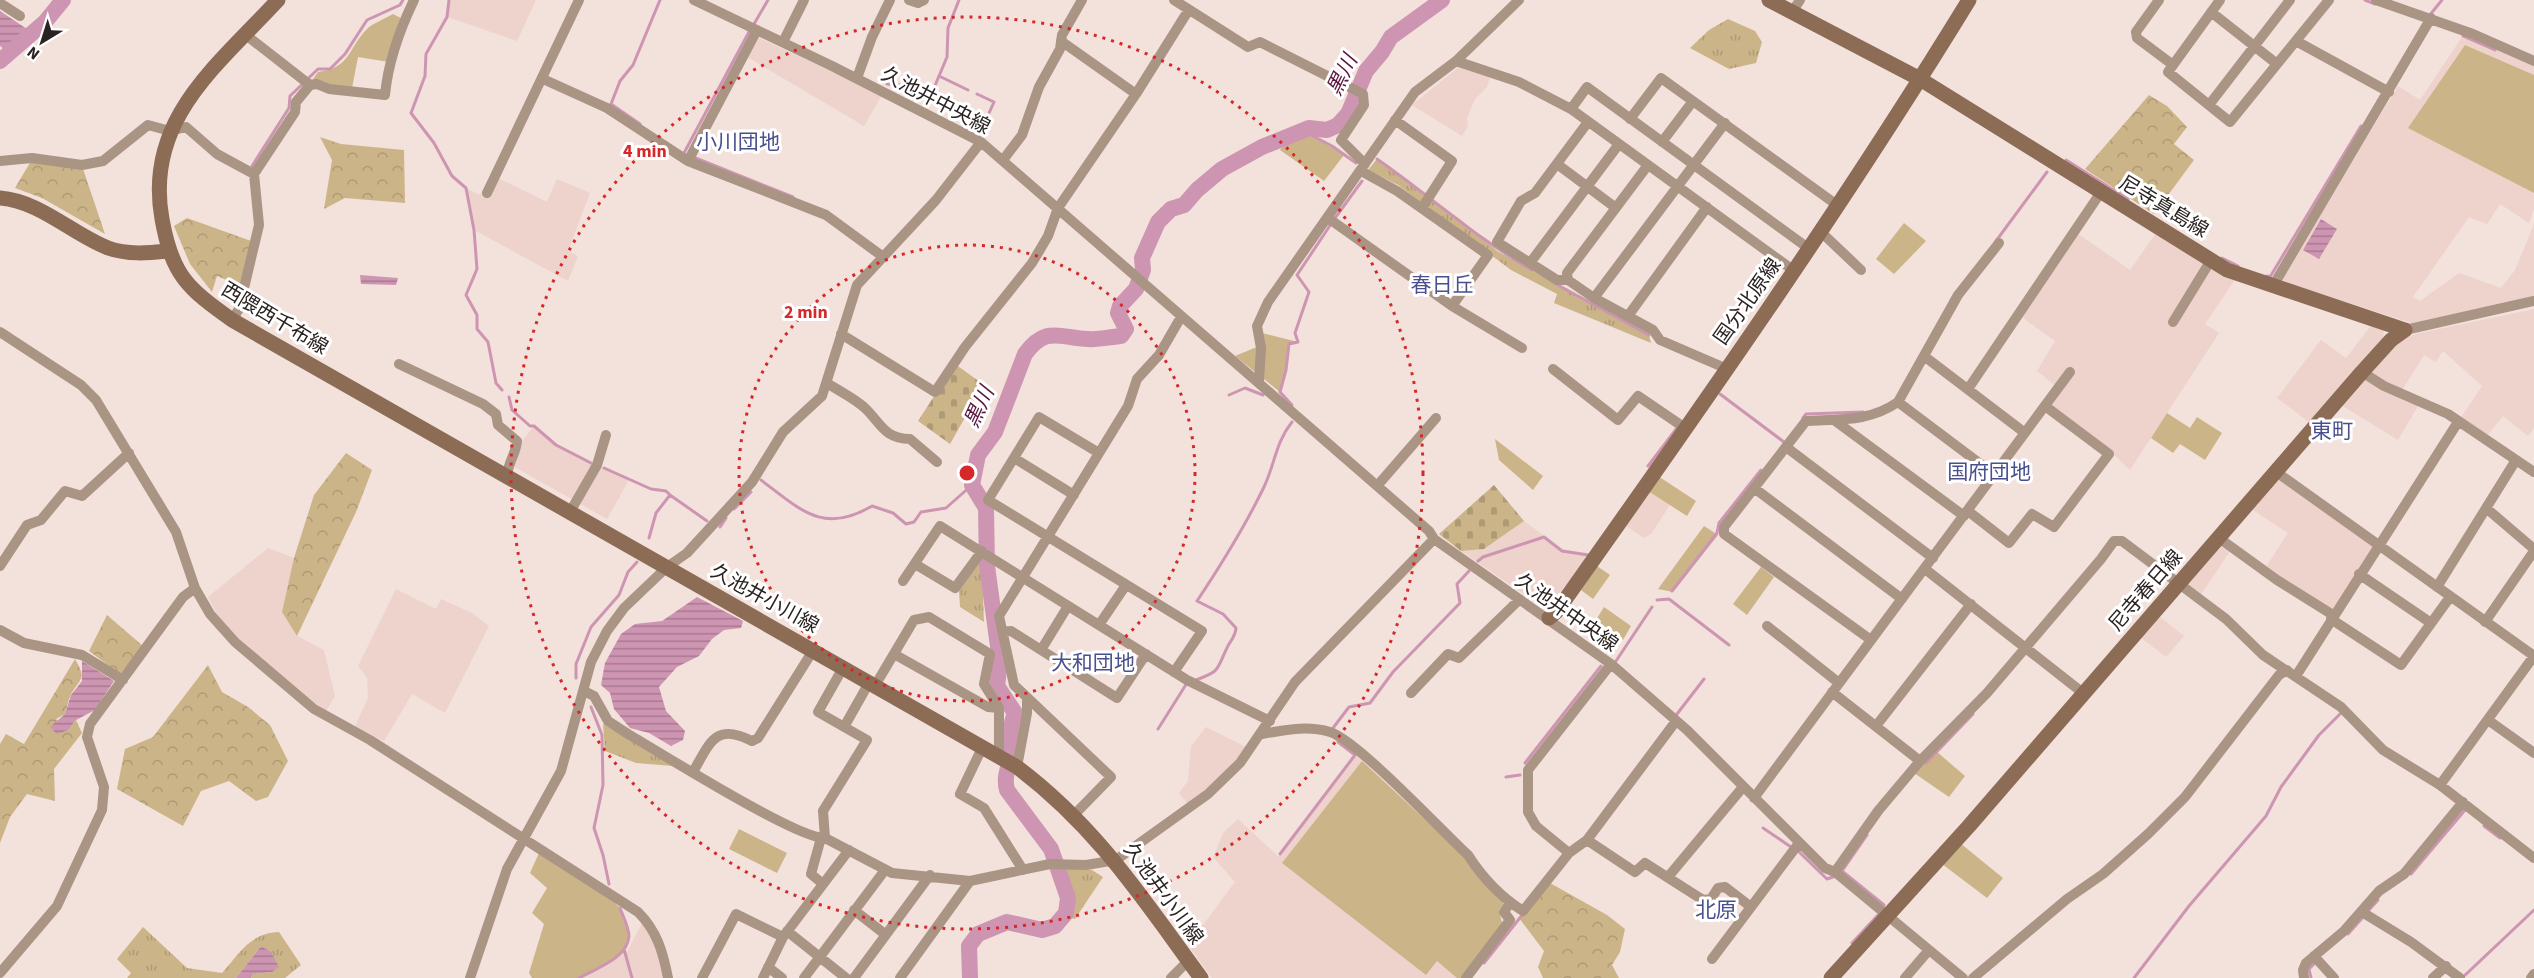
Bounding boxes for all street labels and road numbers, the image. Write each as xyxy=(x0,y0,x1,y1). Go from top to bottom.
street label: 久池井中央線 xyxy=(876,60,995,141)
street label: 尼寺真島線 xyxy=(2113,169,2214,245)
street label: 国分北原線 xyxy=(1708,253,1788,351)
street label: 西隈西千布線 xyxy=(216,276,333,362)
street label: 尼寺春日線 xyxy=(2102,544,2189,638)
street label: 久池井小川線 xyxy=(705,558,824,640)
street label: 久池井中央線 xyxy=(1509,567,1624,659)
street label: 久池井小川線 xyxy=(1117,837,1210,950)

